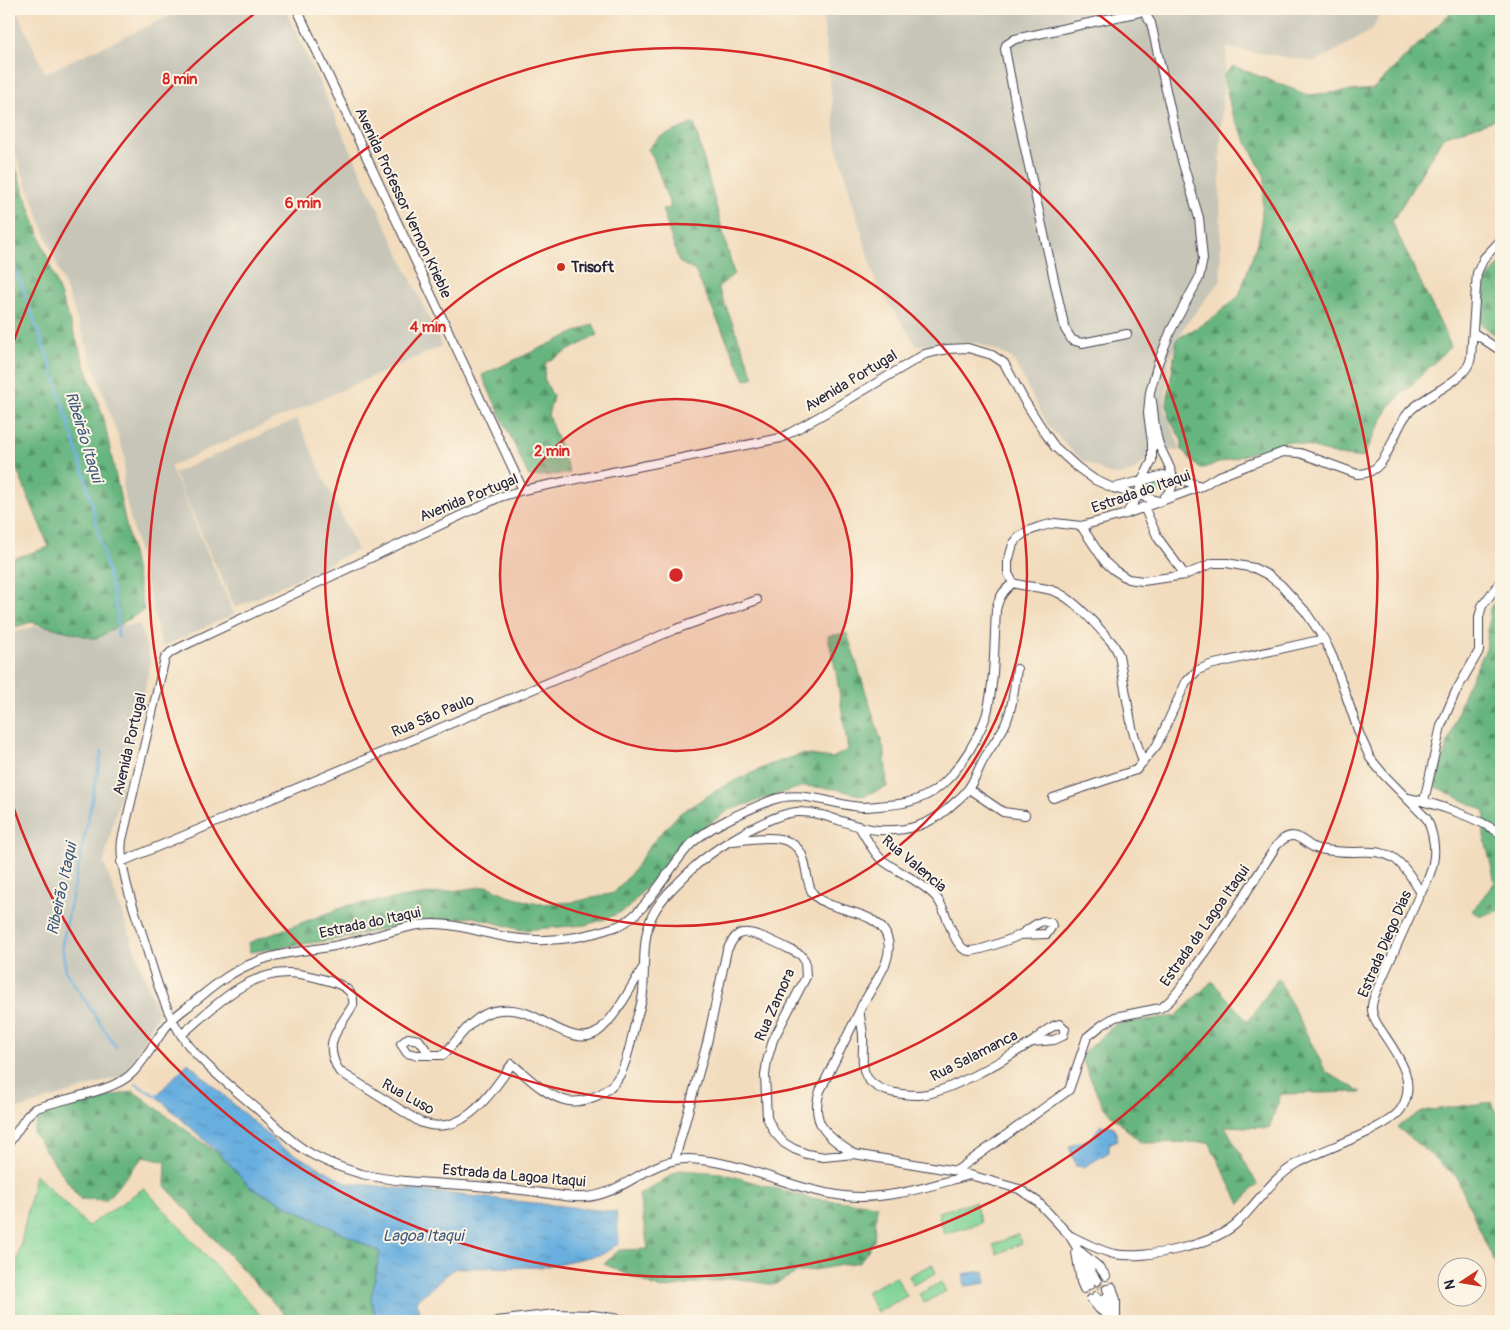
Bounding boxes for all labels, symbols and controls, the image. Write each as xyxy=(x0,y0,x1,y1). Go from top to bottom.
text: 8 min xyxy=(162,70,198,89)
street label: Avenida Professor Vernon Krieble xyxy=(350,105,456,302)
text: 6 min xyxy=(285,194,322,213)
place label: Trisoft xyxy=(570,258,615,277)
marker: Trisoft xyxy=(555,261,567,273)
text: 4 min xyxy=(410,318,447,337)
street label: Avenida Portugal xyxy=(801,346,901,416)
water label: Ribeirão Itaqui xyxy=(61,389,108,487)
text: 2 min xyxy=(534,442,570,461)
street label: Estrada do Itaqui xyxy=(1089,466,1193,518)
street label: Avenida Portugal xyxy=(417,470,521,526)
centre of rings xyxy=(667,566,685,584)
street label: Rua São Paulo xyxy=(389,690,477,742)
street label: Avenida Portugal xyxy=(109,691,151,797)
street label: Rua Valencia xyxy=(878,831,950,897)
water label: Ribeirão Itaqui xyxy=(42,839,82,937)
street label: Estrada da Lagoa Itaqui xyxy=(1156,861,1254,990)
street label: Estrada Diego Dias xyxy=(1354,887,1416,1000)
street label: Estrada do Itaqui xyxy=(317,903,423,943)
street label: Rua Zamora xyxy=(751,966,799,1044)
street label: Rua Salamanca xyxy=(927,1026,1021,1086)
street label: Rua Luso xyxy=(378,1075,438,1119)
street label: Estrada da Lagoa Itaqui xyxy=(442,1160,587,1192)
water label: Lagoa Itaqui xyxy=(383,1226,466,1246)
north arrow xyxy=(1438,1258,1488,1308)
text: N xyxy=(1440,1278,1459,1291)

